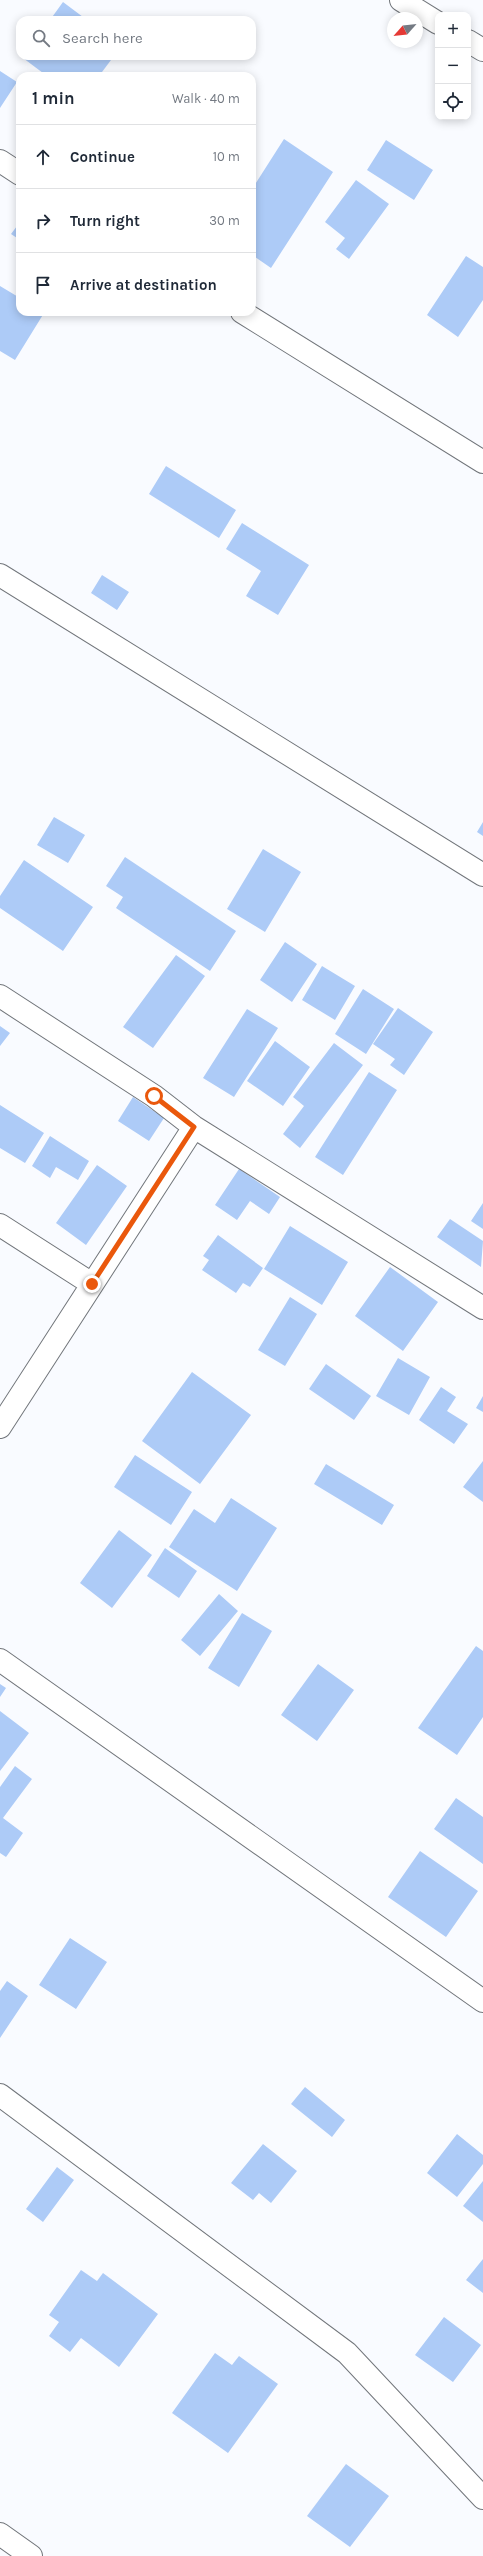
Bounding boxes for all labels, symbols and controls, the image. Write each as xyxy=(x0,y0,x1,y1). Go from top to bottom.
north arrow xyxy=(387,12,423,48)
map controls xyxy=(435,12,471,120)
button: + xyxy=(435,12,471,48)
search box xyxy=(16,16,256,60)
icon: search xyxy=(30,27,52,49)
text: Search here xyxy=(62,29,143,47)
button: − xyxy=(435,48,471,84)
button: locate xyxy=(435,84,471,120)
text: 1 min xyxy=(32,88,75,108)
text: Walk · 40 m xyxy=(172,91,240,106)
icon: ahead xyxy=(32,146,54,168)
text: Continue xyxy=(70,148,135,166)
text: 10 m xyxy=(213,149,240,164)
icon: right xyxy=(32,210,54,232)
text: Turn right xyxy=(70,212,140,230)
text: 30 m xyxy=(209,213,240,228)
icon: arrive xyxy=(32,274,54,296)
text: Arrive at destination xyxy=(70,276,217,294)
route start xyxy=(145,1087,163,1105)
route end xyxy=(83,1275,101,1293)

